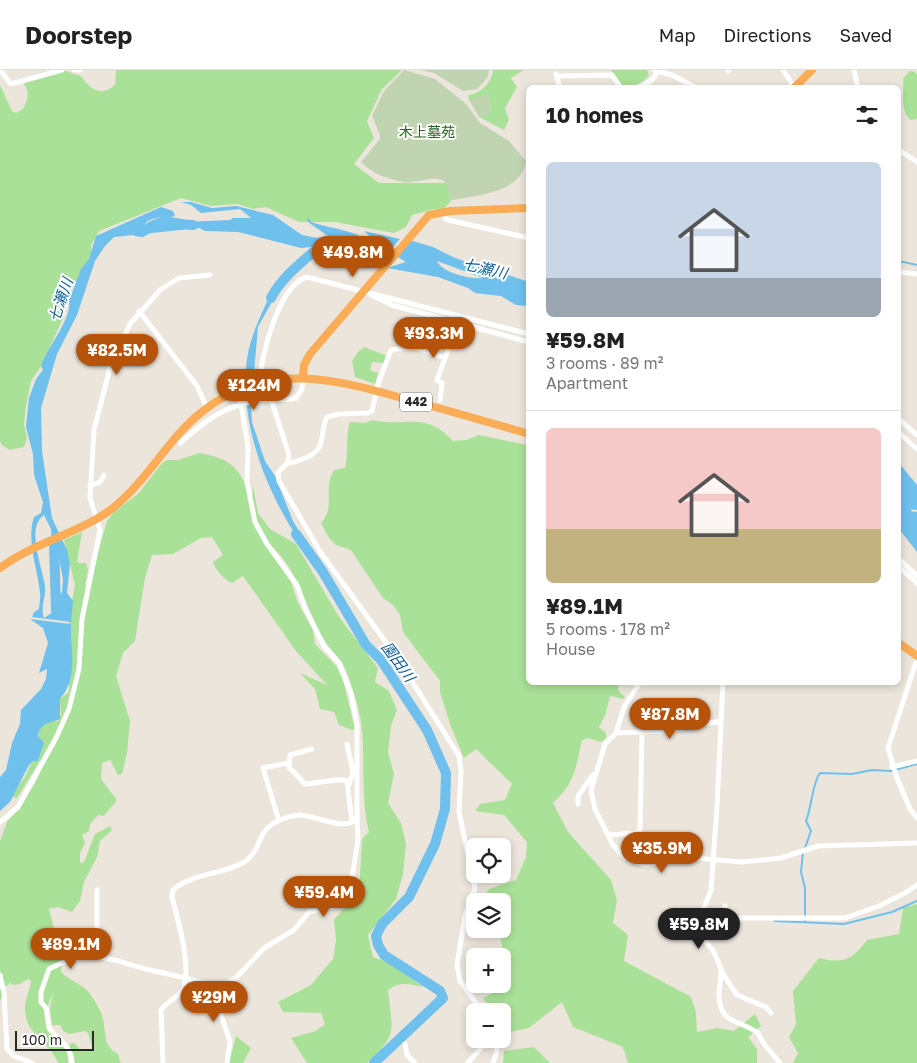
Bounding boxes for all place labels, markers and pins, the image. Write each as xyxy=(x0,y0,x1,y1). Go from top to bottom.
pin: ¥49.8M xyxy=(312,236,394,278)
pin: ¥93.3M xyxy=(393,316,475,359)
pin: ¥82.5M xyxy=(76,334,158,376)
pin: ¥124M xyxy=(219,368,289,411)
pin: ¥87.8M xyxy=(629,698,711,740)
pin: ¥35.9M xyxy=(621,832,703,874)
pin: ¥59.4M xyxy=(283,876,365,918)
pin: ¥59.8M xyxy=(658,908,740,950)
pin: ¥89.1M xyxy=(30,928,112,970)
pin: ¥29M xyxy=(184,980,244,1023)

